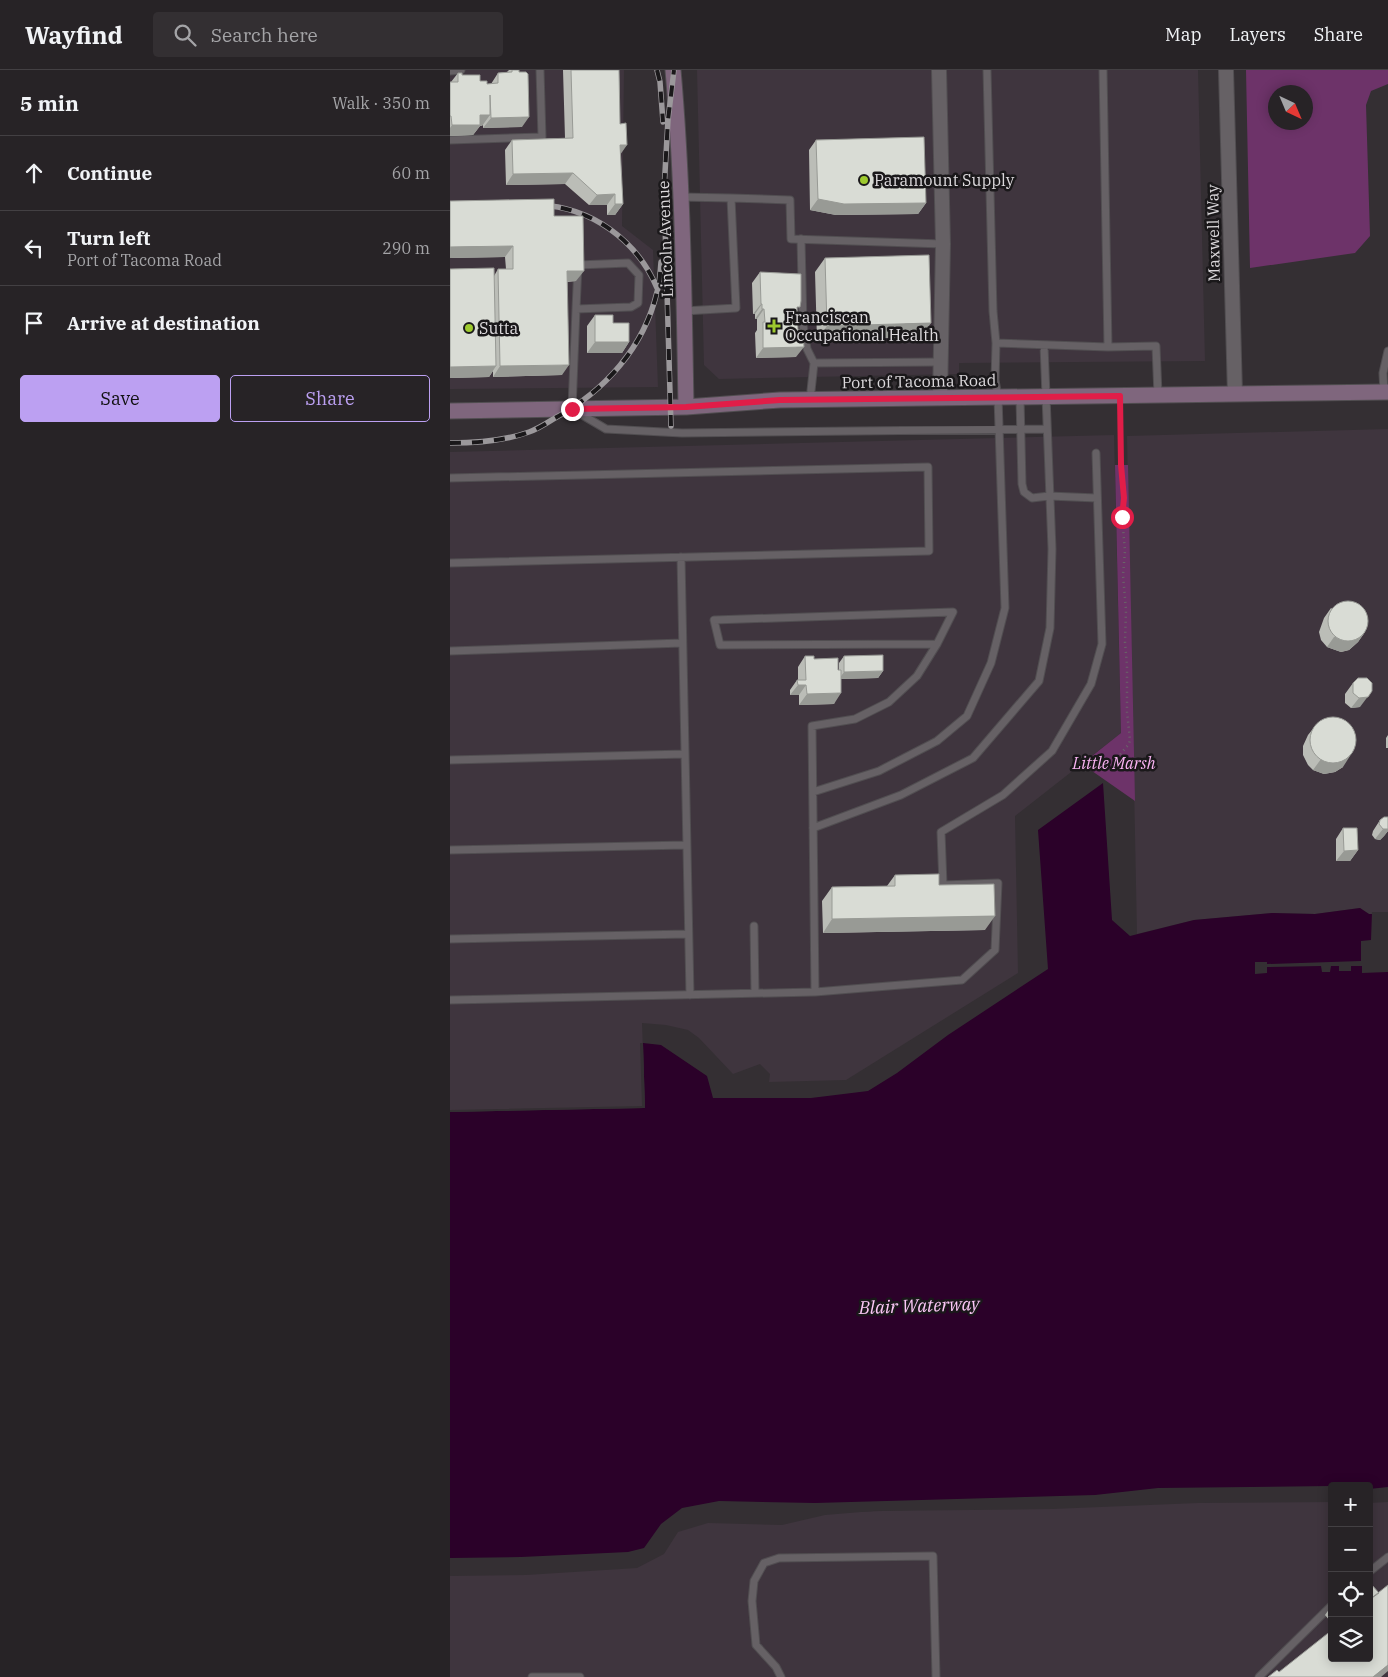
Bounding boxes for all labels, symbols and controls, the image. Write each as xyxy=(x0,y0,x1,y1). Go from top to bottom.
search box xyxy=(153,12,503,57)
text: Wayfind xyxy=(25,19,123,51)
icon: search xyxy=(171,21,199,49)
text: Search here xyxy=(211,23,318,47)
text: Map xyxy=(1165,23,1202,46)
text: Layers xyxy=(1230,23,1286,46)
text: Share xyxy=(1314,23,1363,46)
north arrow xyxy=(1268,85,1313,130)
text: 5 min xyxy=(20,89,79,117)
text: Walk · 350 m xyxy=(332,93,430,113)
icon: ahead xyxy=(20,159,48,187)
text: Continue xyxy=(67,161,152,185)
text: 60 m xyxy=(392,163,430,183)
place label: Paramount Supply xyxy=(874,170,1015,190)
marker: Paramount Supply xyxy=(858,174,870,186)
street label: Lincoln Avenue xyxy=(653,180,677,298)
street label: Maxwell Way xyxy=(1202,184,1224,282)
text: Turn left xyxy=(67,226,150,250)
icon: left xyxy=(20,234,48,262)
text: 290 m xyxy=(382,238,430,258)
text: Port of Tacoma Road xyxy=(67,250,222,270)
place label: Franciscan Occupational Health xyxy=(785,307,939,345)
icon: arrive xyxy=(20,309,48,337)
text: Arrive at destination xyxy=(67,311,260,335)
place label: Sutta xyxy=(479,318,518,338)
marker: Franciscan Occupational Health xyxy=(767,319,781,333)
marker: Sutta xyxy=(463,322,475,334)
street label: Port of Tacoma Road xyxy=(841,370,997,392)
button: Save xyxy=(20,375,220,422)
button: Share xyxy=(230,375,430,422)
route end xyxy=(561,398,584,421)
route start xyxy=(1111,506,1134,529)
park label: Little Marsh xyxy=(1072,753,1156,773)
water label: Blair Waterway xyxy=(857,1292,981,1319)
map controls xyxy=(1328,1482,1373,1662)
button: + xyxy=(1328,1482,1373,1527)
button: − xyxy=(1328,1527,1373,1572)
button: locate xyxy=(1328,1572,1373,1617)
button: layers xyxy=(1328,1617,1373,1662)

